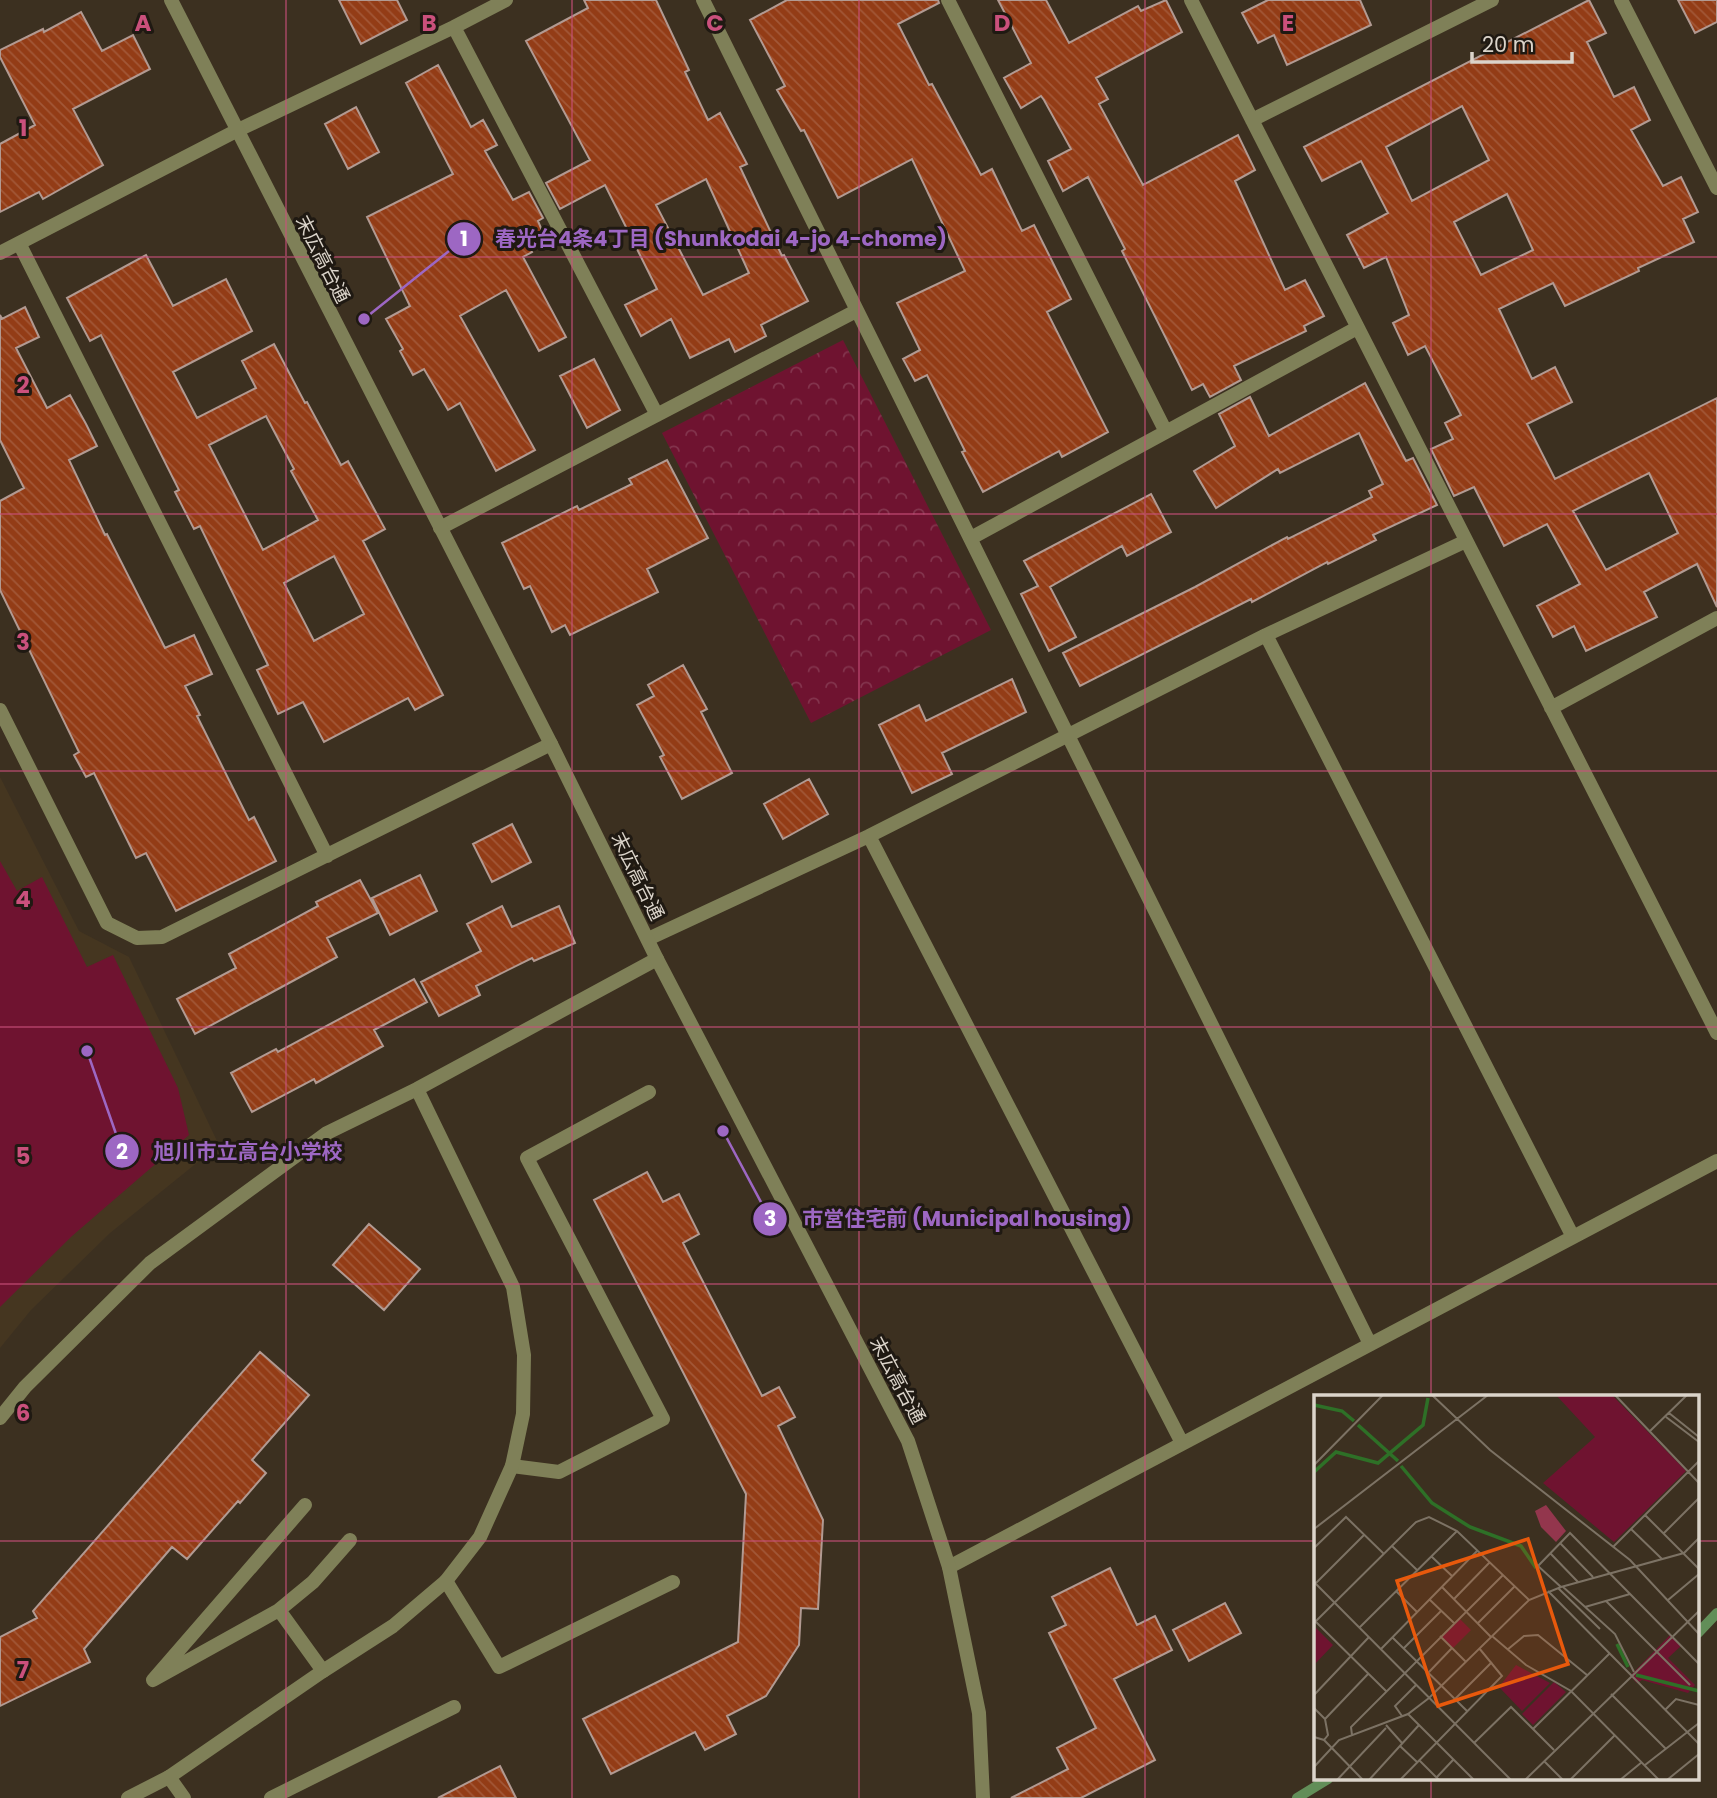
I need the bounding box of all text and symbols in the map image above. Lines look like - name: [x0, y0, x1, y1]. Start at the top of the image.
- text: A: [135, 7, 152, 39]
- text: B: [421, 7, 437, 39]
- text: C: [706, 7, 724, 39]
- text: D: [994, 7, 1010, 39]
- text: E: [1282, 7, 1294, 39]
- scale bar: [1472, 21, 1572, 65]
- text: 20 m: [1482, 30, 1535, 59]
- text: 1: [19, 112, 27, 144]
- street label: 末広高台通: [289, 211, 356, 308]
- callout: 春光台4条4丁目 (Shunkodai 4-jo 4-chome): [446, 218, 961, 260]
- text: 1: [460, 224, 468, 253]
- text: 春光台4条4丁目 (Shunkodai 4-jo 4-chome): [495, 224, 947, 253]
- text: 2: [16, 369, 30, 401]
- text: 3: [16, 626, 30, 658]
- street label: 末広高台通: [605, 828, 671, 925]
- text: 4: [15, 883, 31, 915]
- callout: 旭川市立高台小学校: [105, 1130, 357, 1172]
- text: 2: [116, 1137, 128, 1166]
- text: 旭川市立高台小学校: [154, 1137, 343, 1166]
- text: 5: [16, 1140, 30, 1172]
- callout: 市営住宅前 (Municipal housing): [753, 1198, 1145, 1240]
- text: 3: [764, 1204, 776, 1233]
- text: 市営住宅前 (Municipal housing): [802, 1204, 1132, 1233]
- street label: 末広高台通: [863, 1332, 932, 1429]
- inset map: [1314, 1395, 1700, 1780]
- text: 6: [16, 1397, 30, 1429]
- text: 7: [17, 1654, 29, 1686]

